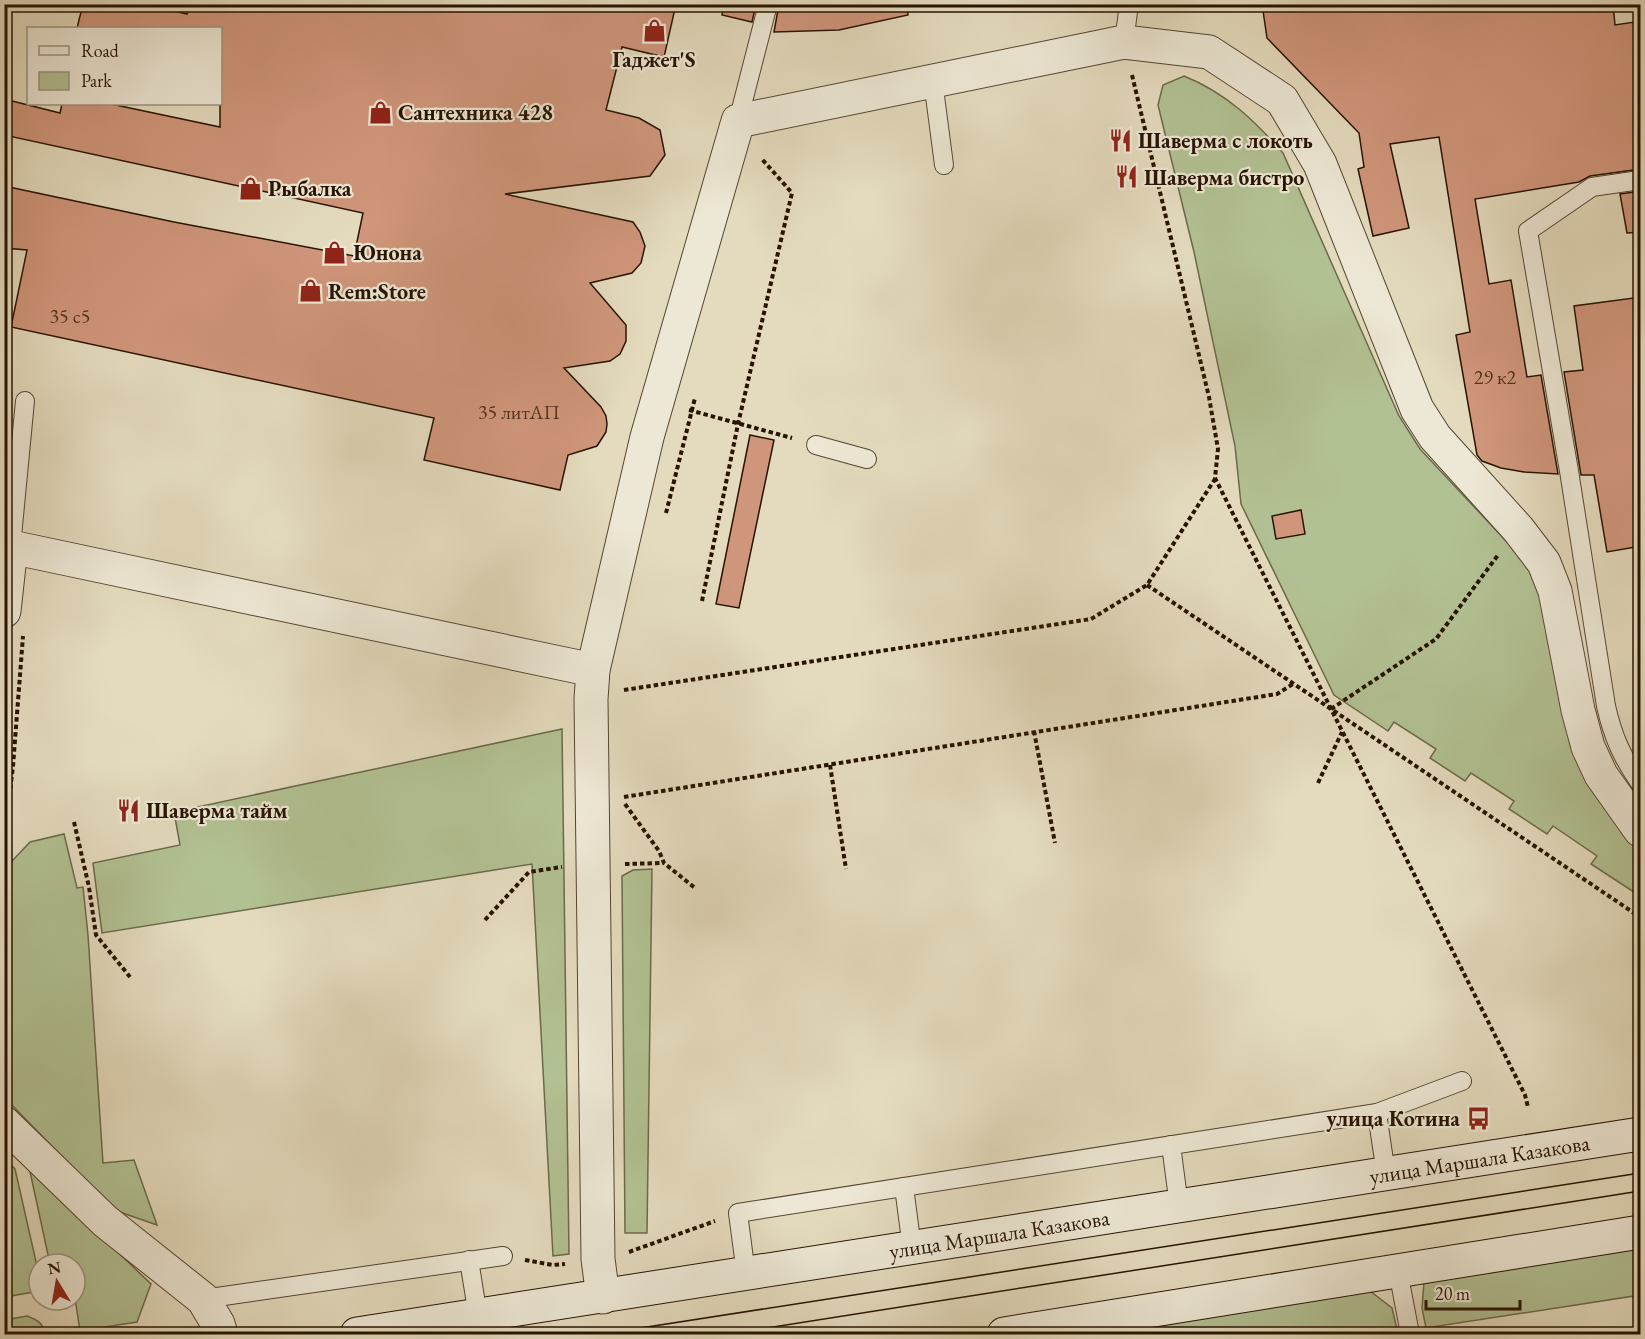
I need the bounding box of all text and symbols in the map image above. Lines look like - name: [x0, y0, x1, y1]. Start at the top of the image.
- shop icon: Гаджет'S: [641, 17, 667, 43]
- legend: [27, 27, 222, 105]
- text: Road: [81, 39, 120, 62]
- place label: Гаджет'S: [612, 45, 696, 74]
- text: Park: [81, 69, 112, 92]
- place label: Сантехника 428: [398, 98, 553, 127]
- shop icon: Сантехника 428: [367, 99, 393, 125]
- place label: Шаверма с локоть: [1138, 126, 1313, 155]
- restaurant icon: Шаверма с локоть: [1107, 127, 1133, 153]
- place label: Шаверма бистро: [1144, 163, 1304, 192]
- restaurant icon: Шаверма бистро: [1113, 164, 1139, 190]
- place label: Рыбалка: [268, 174, 352, 203]
- shop icon: Рыбалка: [237, 175, 263, 201]
- place label: Юнона: [353, 238, 422, 267]
- shop icon: Юнона: [322, 239, 348, 265]
- place label: Rem:Store: [328, 277, 426, 306]
- shop icon: Rem:Store: [297, 278, 323, 304]
- house number: 35 с5: [50, 303, 90, 329]
- house number: 29 к2: [1474, 364, 1517, 390]
- house number: 35 литАП: [478, 399, 560, 425]
- place label: Шаверма тайм: [146, 796, 288, 825]
- restaurant icon: Шаверма тайм: [115, 797, 141, 823]
- place label: улица Котина: [1326, 1104, 1460, 1133]
- bus stop icon: улица Котина: [1465, 1105, 1491, 1131]
- street label: улица Маршала Казакова: [1367, 1128, 1592, 1191]
- street label: улица Маршала Казакова: [887, 1203, 1112, 1266]
- north arrow: [27, 1252, 87, 1312]
- text: N: [46, 1256, 63, 1279]
- scale bar: [1426, 1273, 1520, 1311]
- text: 20 m: [1435, 1282, 1470, 1305]

